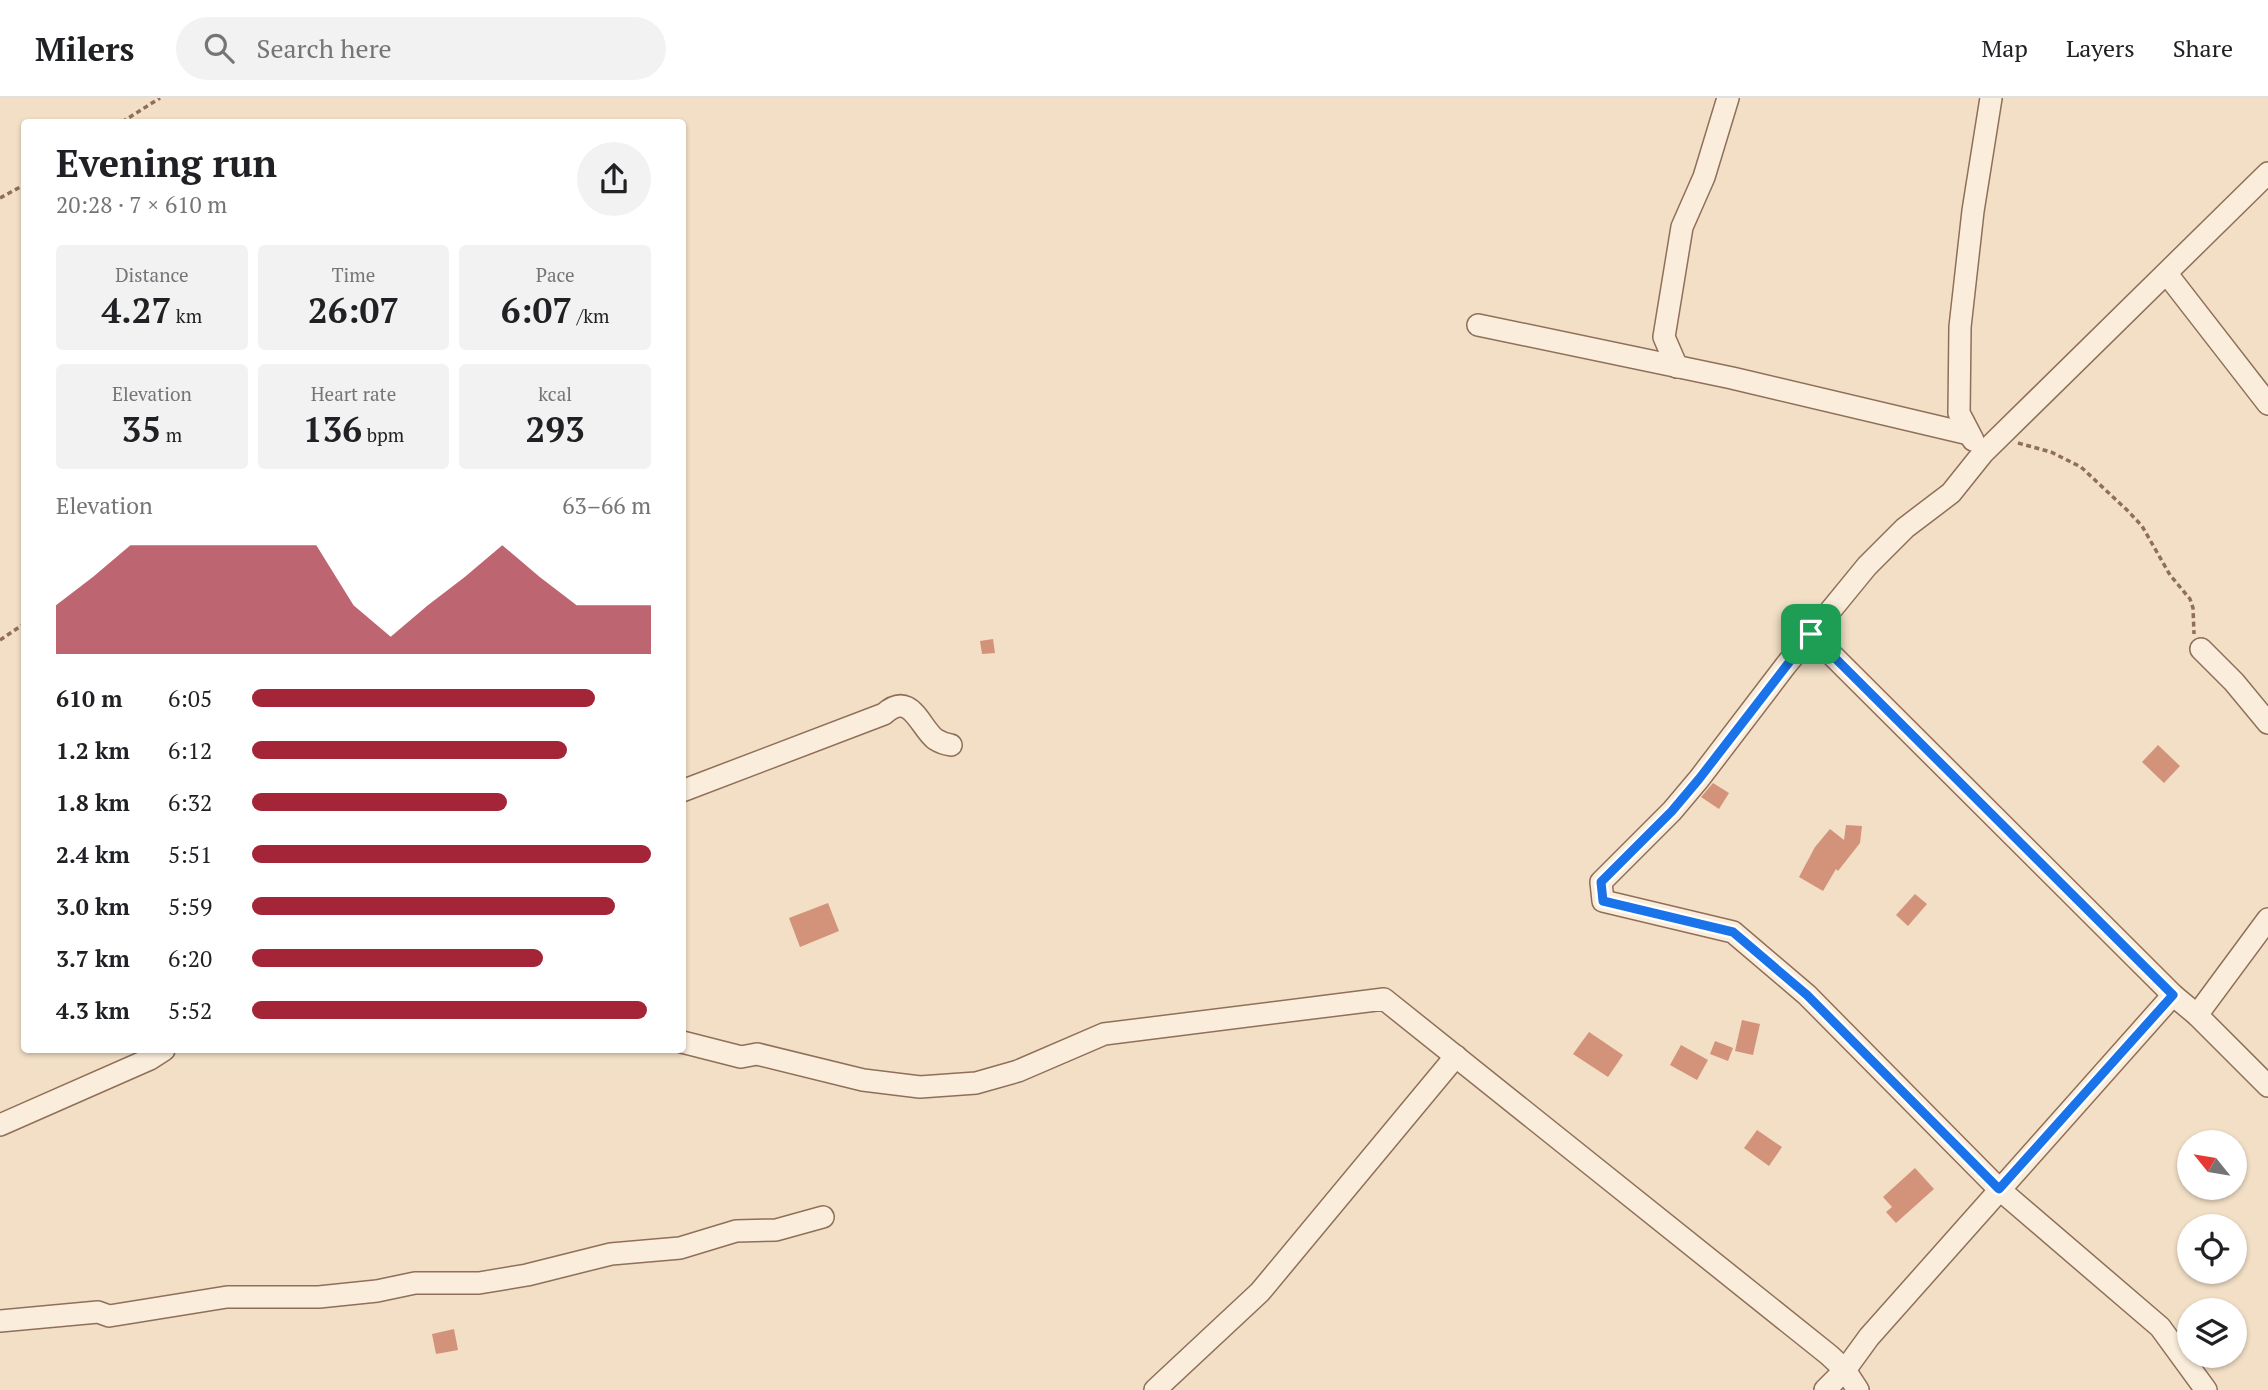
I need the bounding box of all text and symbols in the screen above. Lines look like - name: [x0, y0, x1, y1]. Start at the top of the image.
- search box: [176, 17, 666, 80]
- text: Milers: [35, 27, 134, 70]
- icon: search: [200, 29, 238, 67]
- text: Search here: [256, 31, 392, 65]
- text: Map: [1981, 32, 2028, 64]
- text: Layers: [2066, 32, 2135, 64]
- text: Share: [2173, 32, 2233, 64]
- text: Evening run: [56, 138, 277, 188]
- button: share: [577, 142, 651, 216]
- text: 20:28 · 7 × 610 m: [56, 189, 227, 220]
- text: Distance: [115, 262, 189, 287]
- text: Time: [332, 262, 375, 287]
- text: Pace: [536, 262, 575, 287]
- text: 4.27: [102, 287, 171, 333]
- text: 26:07: [308, 287, 399, 333]
- text: 6:07: [501, 287, 572, 333]
- text: km: [171, 303, 202, 328]
- text: /km: [572, 303, 610, 328]
- text: Elevation: [112, 381, 192, 406]
- text: Heart rate: [311, 381, 396, 406]
- text: kcal: [538, 381, 572, 406]
- text: 35: [122, 406, 161, 452]
- text: 136: [303, 406, 362, 452]
- text: 293: [526, 406, 585, 452]
- text: m: [161, 422, 182, 447]
- text: bpm: [362, 422, 404, 447]
- text: Elevation: [56, 490, 153, 521]
- text: 63–66 m: [562, 490, 651, 521]
- pin: [1781, 604, 1841, 664]
- icon: arrive: [1792, 615, 1830, 653]
- text: 610 m: [56, 683, 122, 714]
- text: 6:05: [168, 683, 212, 714]
- text: 1.2 km: [56, 735, 130, 766]
- text: 6:12: [168, 735, 212, 766]
- text: 1.8 km: [56, 787, 130, 818]
- text: 6:32: [168, 787, 212, 818]
- text: 2.4 km: [56, 839, 130, 870]
- text: 5:51: [168, 839, 212, 870]
- text: 3.0 km: [56, 891, 130, 922]
- text: 5:59: [168, 891, 212, 922]
- text: 3.7 km: [56, 943, 130, 974]
- text: 6:20: [168, 943, 212, 974]
- text: 4.3 km: [56, 995, 130, 1026]
- text: 5:52: [168, 995, 212, 1026]
- north arrow: [2177, 1130, 2247, 1200]
- map controls: [2177, 1130, 2247, 1368]
- button: locate: [2177, 1214, 2247, 1284]
- button: layers: [2177, 1298, 2247, 1368]

